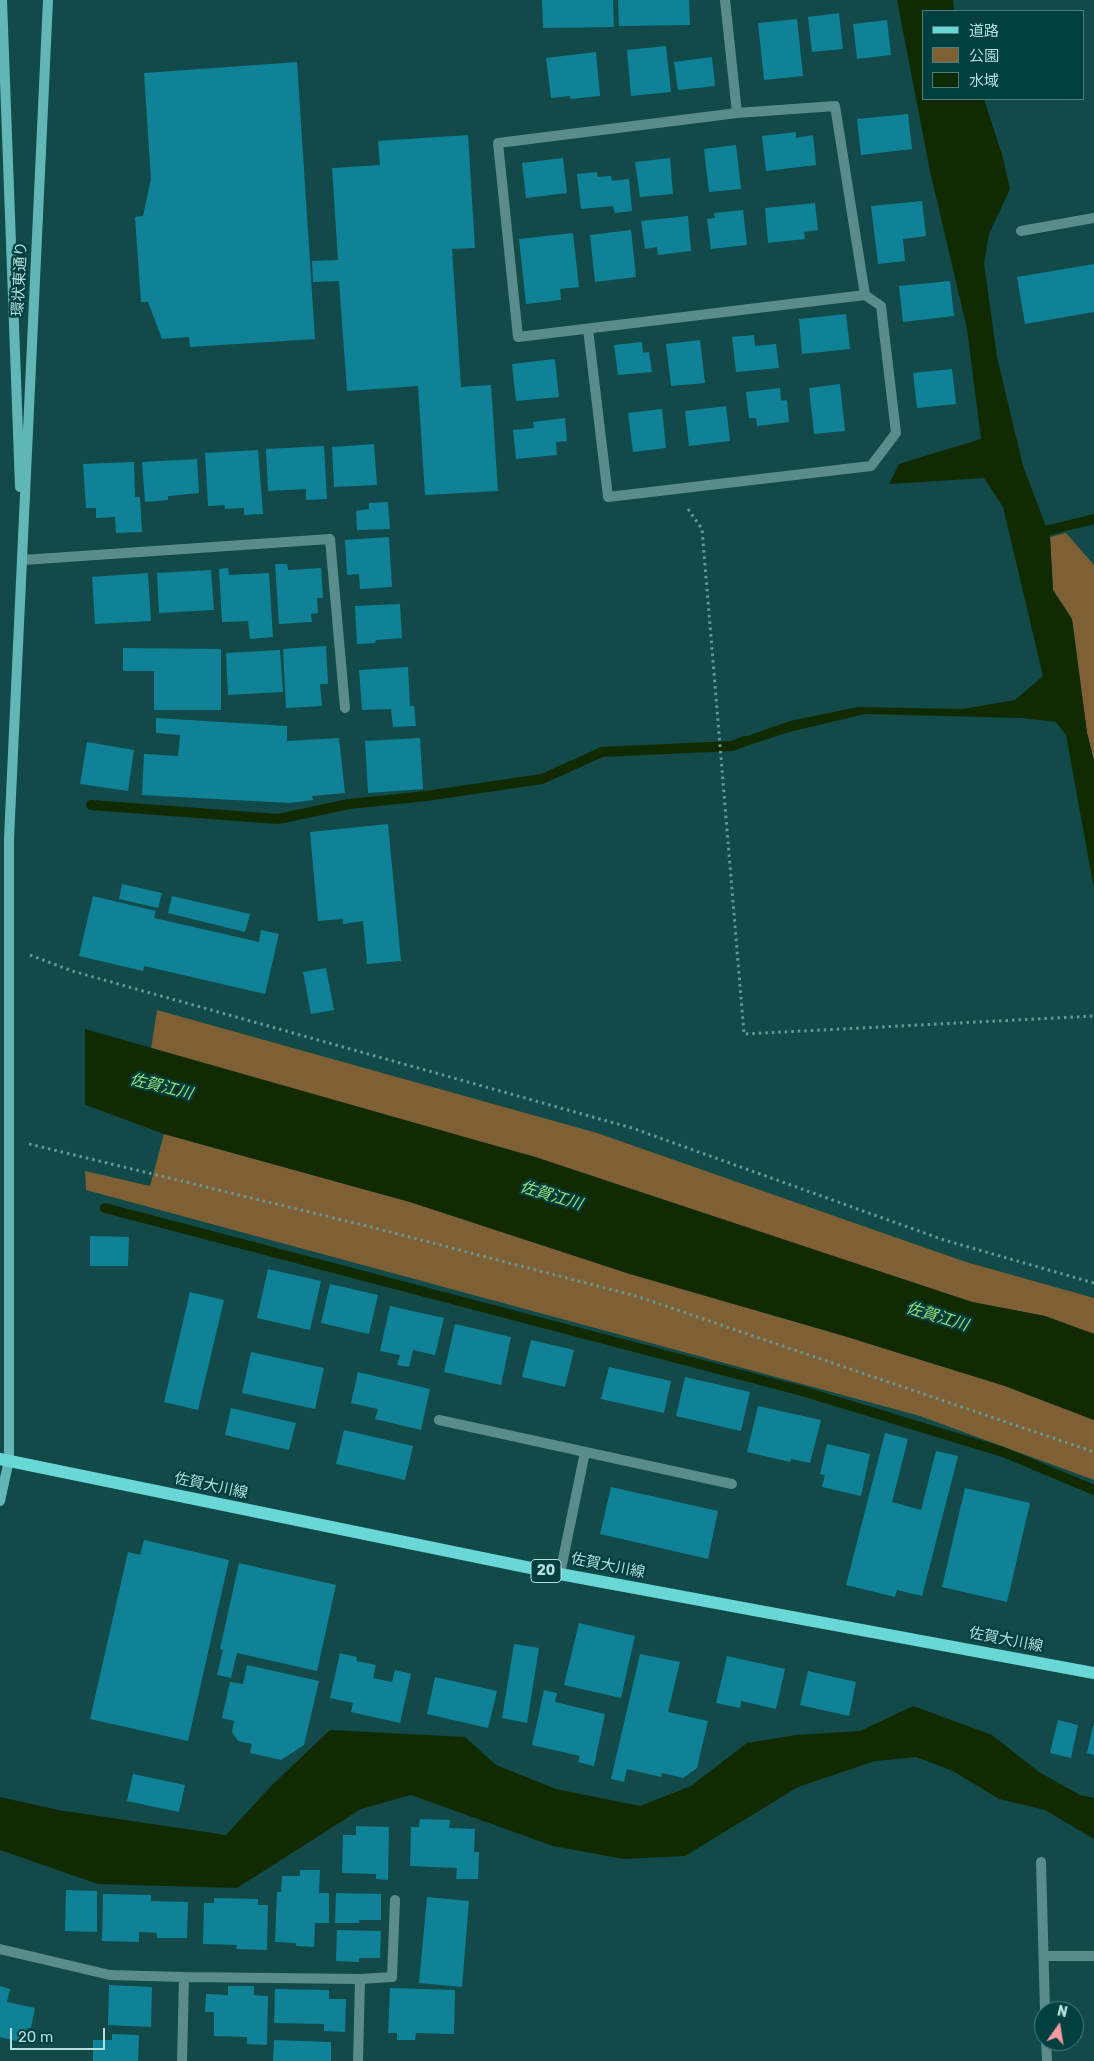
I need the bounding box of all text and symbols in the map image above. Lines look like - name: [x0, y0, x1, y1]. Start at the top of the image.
- legend: [922, 10, 1084, 100]
- text: 道路: [969, 22, 999, 40]
- text: 公園: [969, 47, 999, 65]
- text: 水域: [969, 72, 999, 90]
- street label: 環状東通り: [9, 241, 31, 317]
- water label: 佐賀江川: [128, 1070, 194, 1104]
- water label: 佐賀江川: [518, 1177, 584, 1215]
- water label: 佐賀江川: [904, 1298, 970, 1336]
- street label: 佐賀大川線: [172, 1469, 250, 1503]
- street label: 佐賀大川線: [569, 1550, 647, 1582]
- road number: 20: [531, 1560, 561, 1582]
- street label: 佐賀大川線: [967, 1624, 1045, 1656]
- north arrow: [1034, 2001, 1084, 2051]
- text: N: [1055, 2002, 1069, 2021]
- scale bar: [12, 2018, 108, 2050]
- text: 20 m: [18, 2028, 53, 2046]

